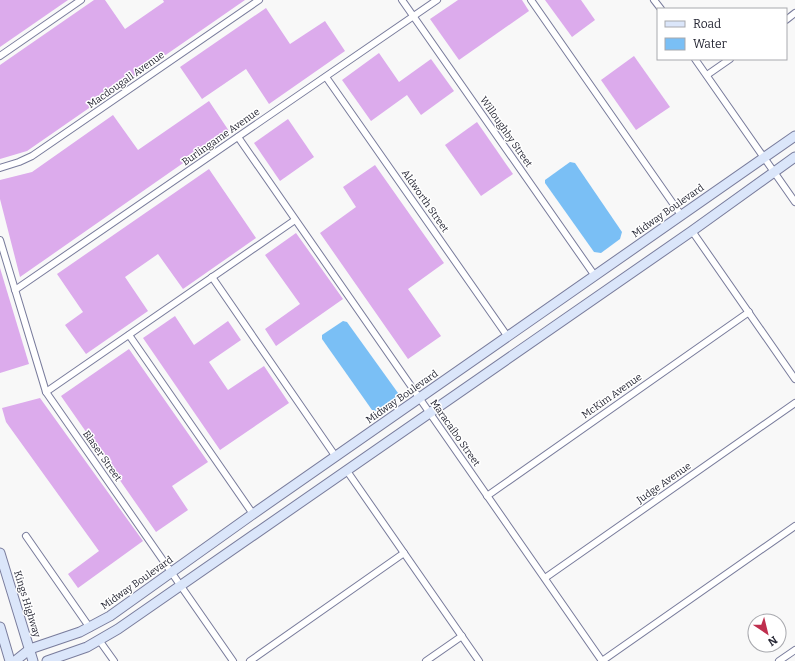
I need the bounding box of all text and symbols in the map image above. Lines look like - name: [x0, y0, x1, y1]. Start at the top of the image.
- legend: [657, 8, 787, 60]
- text: Road: [693, 17, 721, 31]
- text: Water: [693, 37, 728, 51]
- street label: Macdougall Avenue: [85, 49, 167, 111]
- street label: Willoughby Street: [477, 94, 535, 170]
- street label: Burlingame Avenue: [180, 106, 262, 168]
- street label: Aldworth Street: [399, 167, 451, 235]
- street label: Midway Boulevard: [630, 182, 706, 240]
- street label: Midway Boulevard: [364, 368, 440, 426]
- street label: McKim Avenue: [580, 371, 644, 421]
- street label: Maracaibo Street: [427, 397, 483, 469]
- street label: Blaser Street: [80, 428, 124, 484]
- street label: Judge Avenue: [634, 460, 693, 507]
- street label: Midway Boulevard: [99, 554, 175, 612]
- street label: Kings Highway: [11, 569, 43, 639]
- north arrow: [747, 613, 787, 653]
- text: N: [765, 633, 780, 649]

